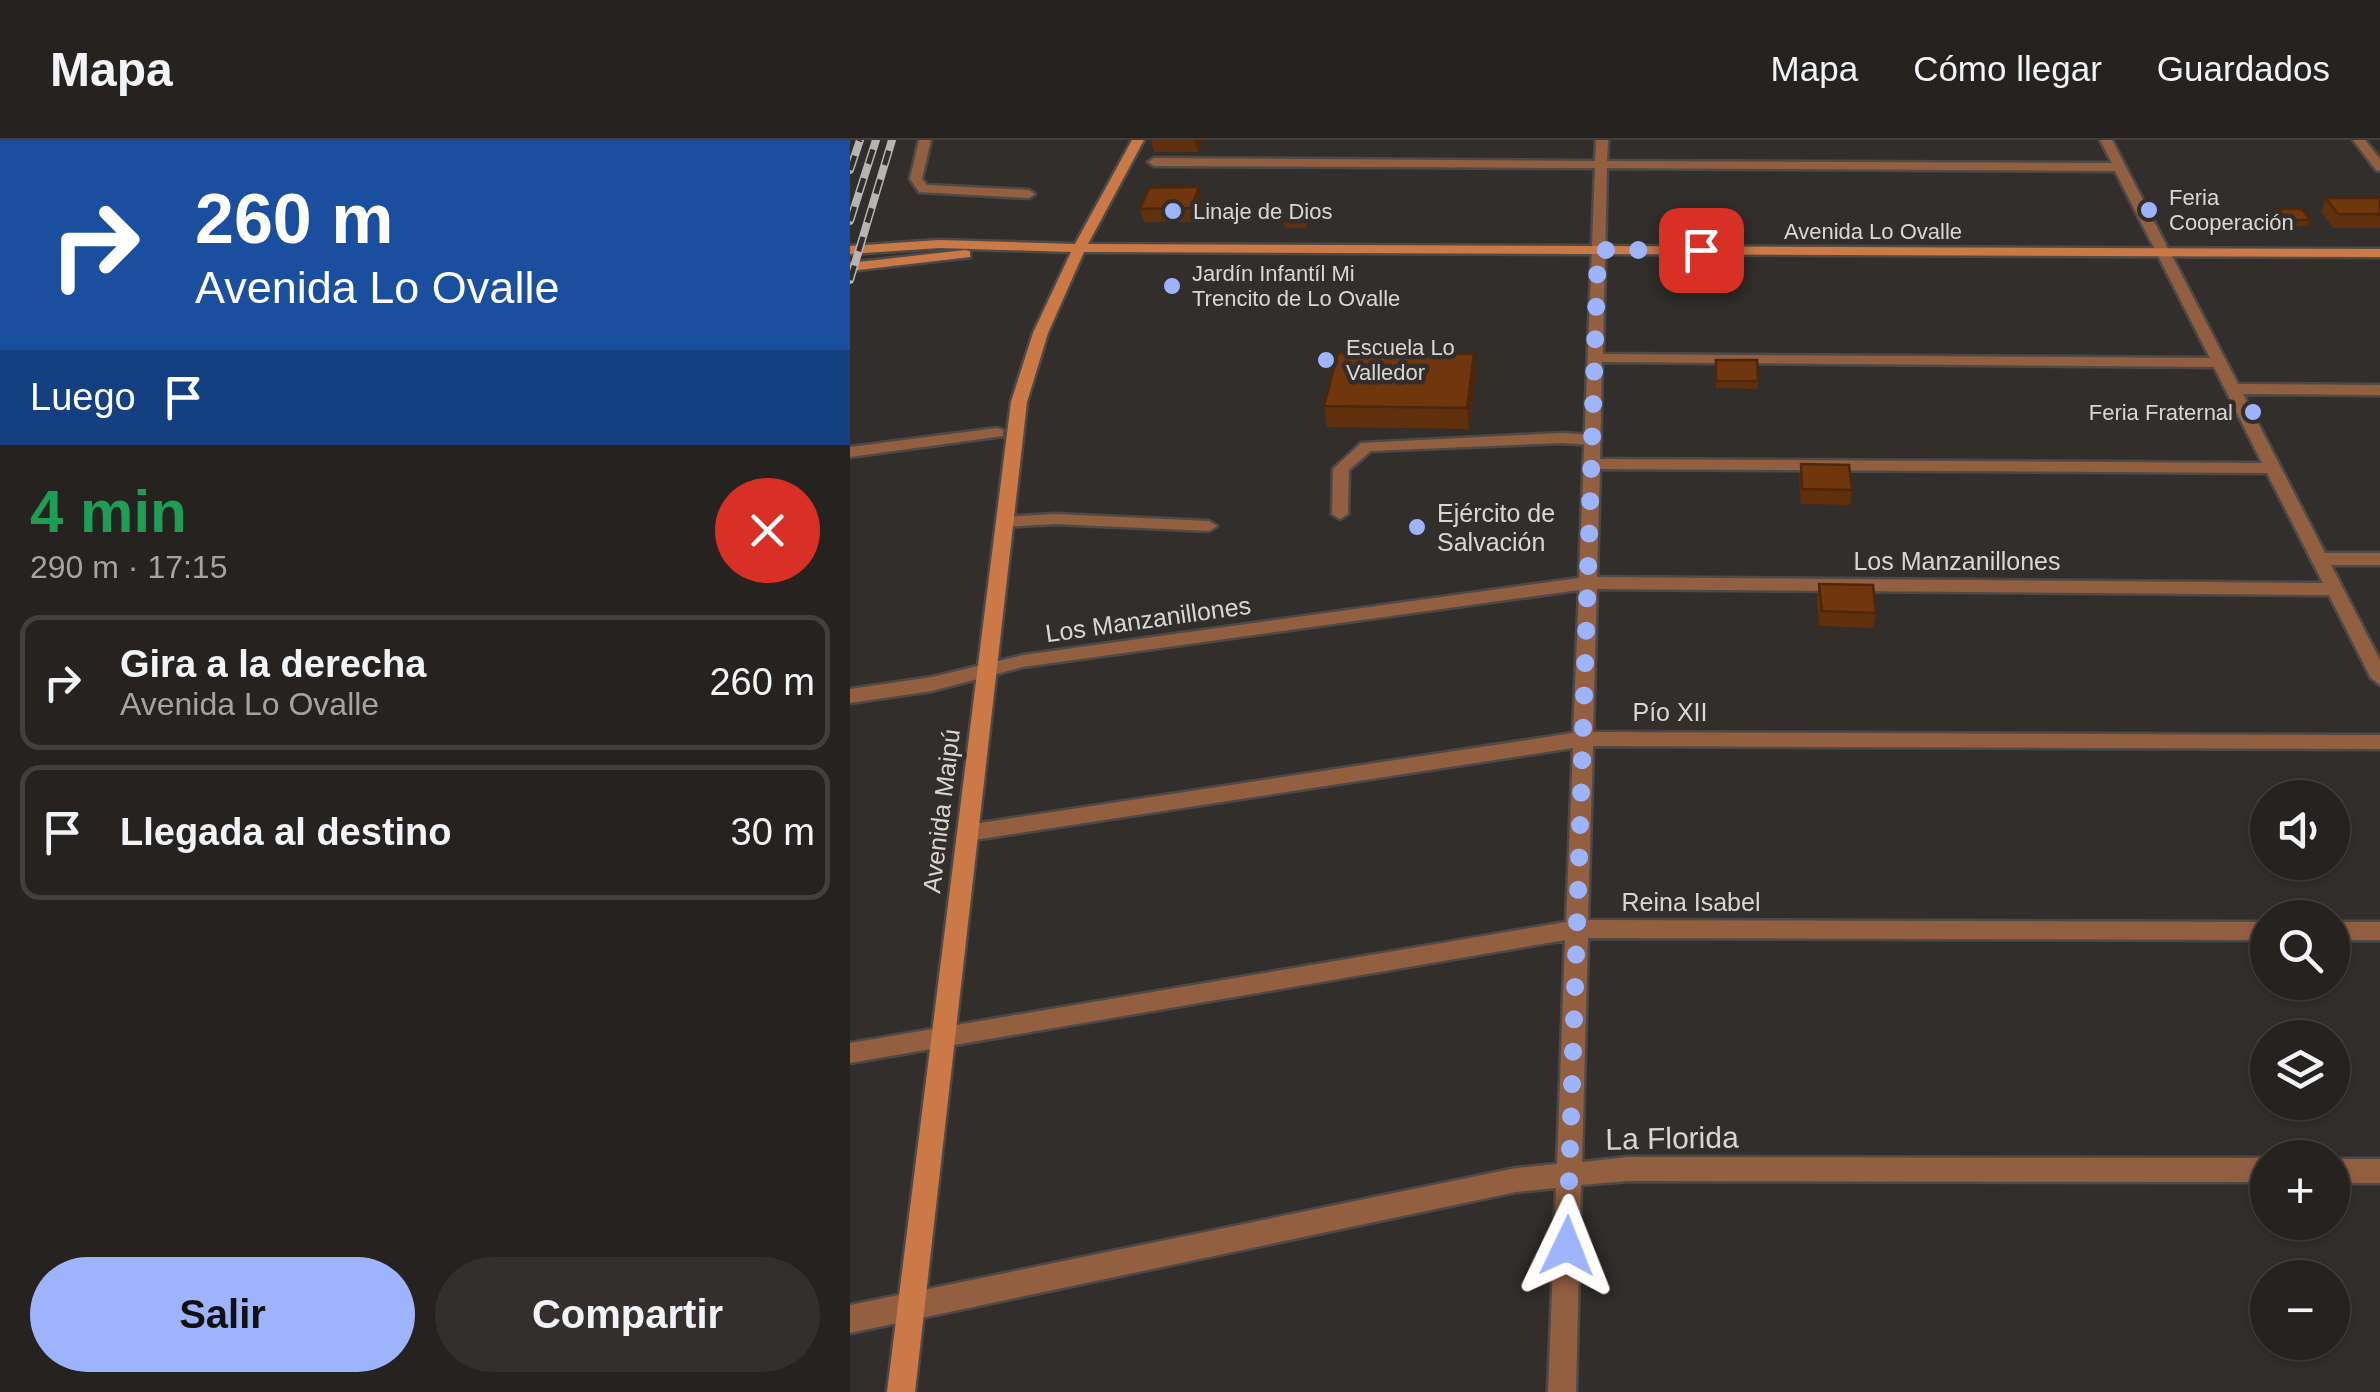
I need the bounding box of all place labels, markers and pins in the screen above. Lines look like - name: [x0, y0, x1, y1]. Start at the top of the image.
- place label: Feria Cooperación: [2169, 185, 2294, 235]
- place label: Linaje de Dios: [1193, 199, 1332, 224]
- marker: Feria Cooperación: [2138, 199, 2160, 221]
- marker: Linaje de Dios: [1162, 200, 1184, 222]
- pin: [1659, 208, 1744, 293]
- place label: Jardín Infantíl Mi Trencito de Lo Ovalle: [1192, 261, 1400, 311]
- marker: Jardín Infantíl Mi Trencito de Lo Ovalle: [1161, 275, 1183, 297]
- place label: Escuela Lo Valledor: [1346, 335, 1455, 385]
- marker: Escuela Lo Valledor: [1315, 349, 1337, 371]
- place label: Feria Fraternal: [2089, 400, 2233, 425]
- marker: Feria Fraternal: [2242, 401, 2264, 423]
- place label: Ejército de Salvación: [1437, 499, 1555, 556]
- marker: Ejército de Salvación: [1406, 516, 1428, 538]

